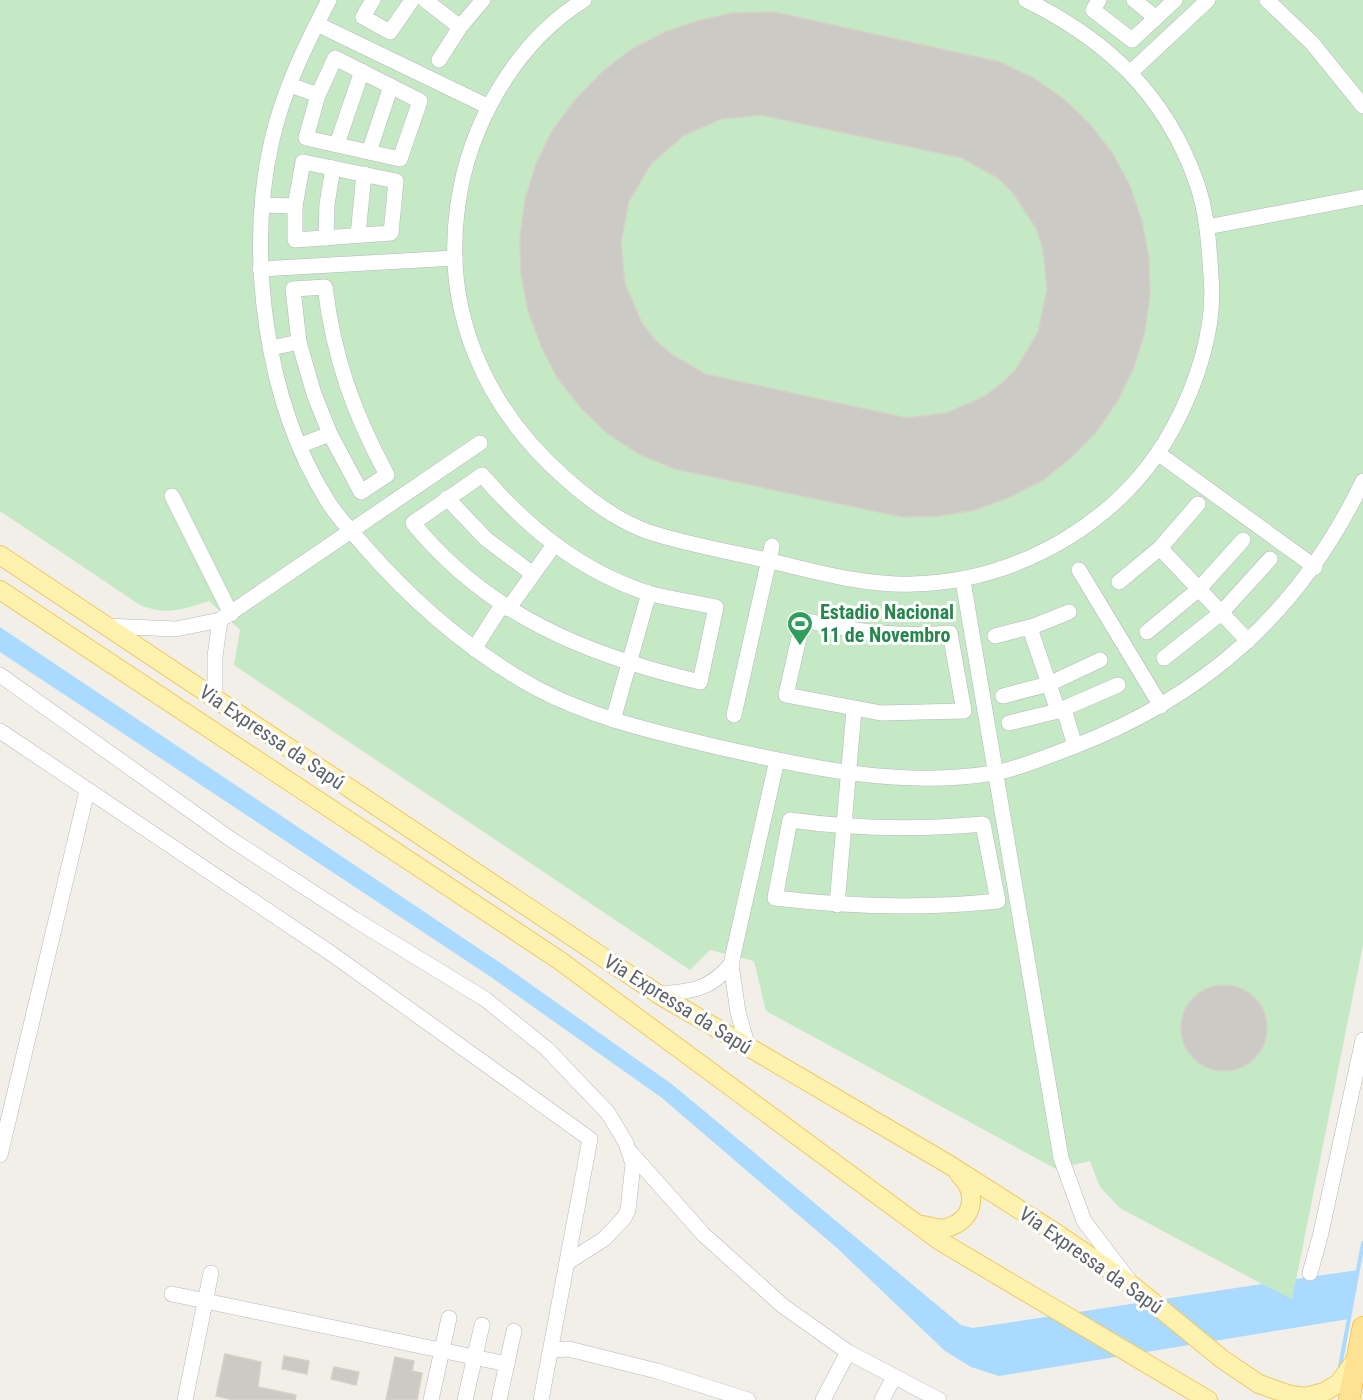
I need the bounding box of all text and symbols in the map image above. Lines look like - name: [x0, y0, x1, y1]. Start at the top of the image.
- place label: Estadio Nacional 11 de Novembro: [820, 600, 954, 647]
- sports icon: Estadio Nacional 11 de Novembro: [785, 609, 815, 647]
- street label: Via Expressa da Sapú: [195, 680, 349, 794]
- street label: Via Expressa da Sapú: [600, 949, 756, 1059]
- street label: Via Expressa da Sapú: [1015, 1201, 1167, 1319]

